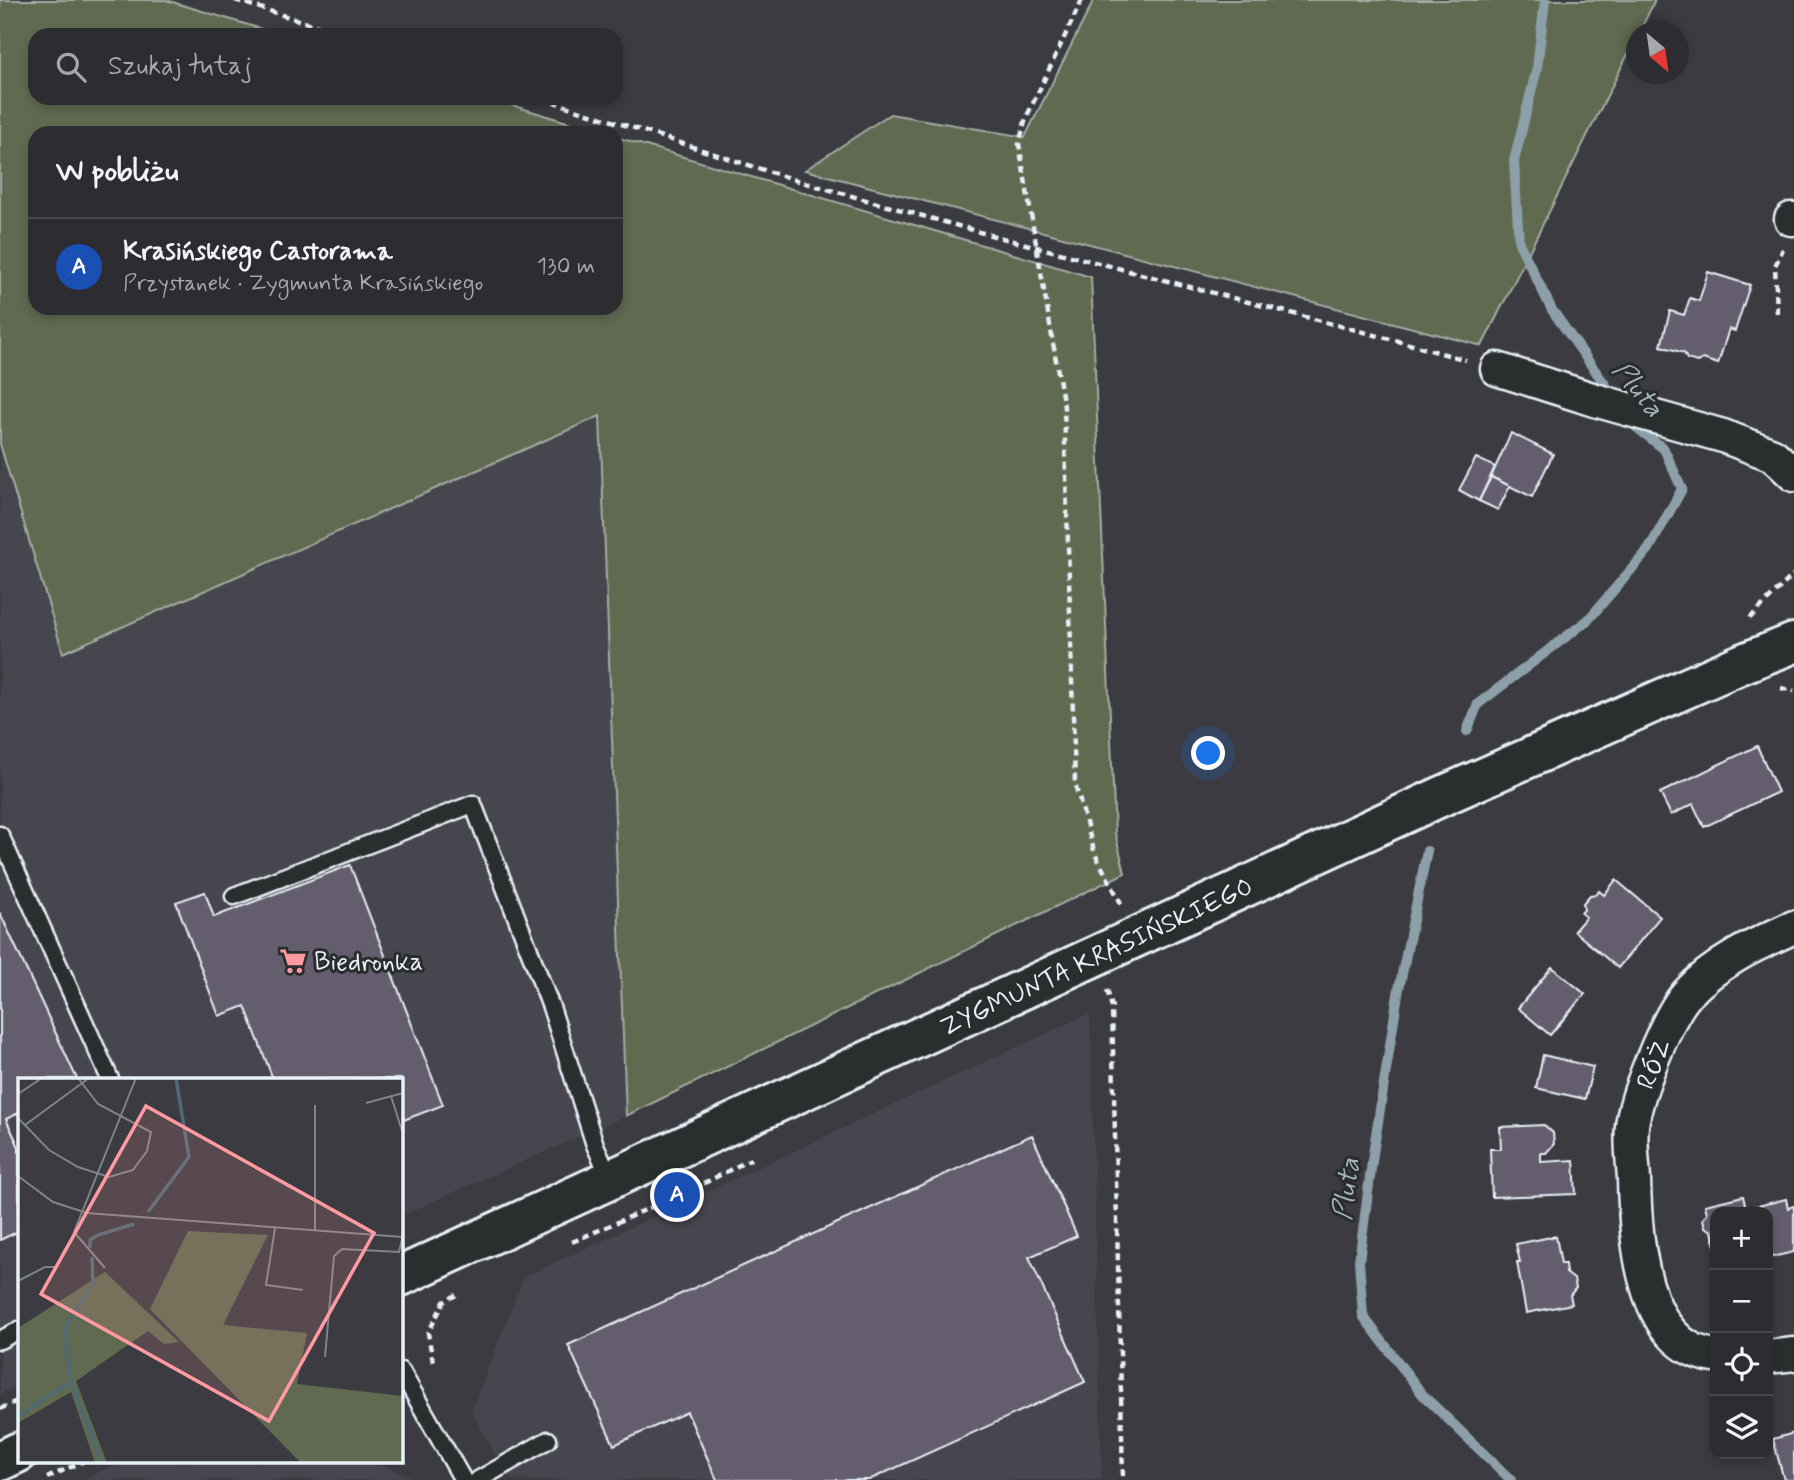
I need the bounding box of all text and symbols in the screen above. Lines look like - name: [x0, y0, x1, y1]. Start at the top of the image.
- north arrow: [1626, 21, 1689, 84]
- search box: [28, 28, 623, 105]
- icon: search: [52, 48, 90, 86]
- text: Szukaj tutaj: [108, 50, 252, 84]
- text: W pobliżu: [56, 152, 179, 191]
- text: Krasińskiego Castorama: [123, 235, 393, 269]
- text: A: [71, 252, 87, 282]
- text: 130 m: [537, 252, 595, 282]
- text: Przystanek · Zygmunta Krasińskiego: [123, 269, 483, 299]
- water label: Pluta: [1603, 354, 1671, 426]
- your location: [1191, 736, 1225, 770]
- street label: ZYGMUNTA KRASIŃSKIEGO: [935, 870, 1259, 1045]
- supermarket icon: Biedronka: [278, 946, 308, 976]
- place label: Biedronka: [314, 946, 423, 980]
- street label: RÓŻ: [1630, 1034, 1680, 1095]
- inset map: [18, 1078, 402, 1462]
- water label: Pluta: [1325, 1156, 1370, 1223]
- pin: A: [654, 1169, 700, 1221]
- map controls: [1710, 1207, 1773, 1459]
- button: +: [1710, 1207, 1773, 1270]
- button: −: [1710, 1270, 1773, 1333]
- button: locate: [1710, 1333, 1773, 1396]
- button: layers: [1710, 1396, 1773, 1459]

